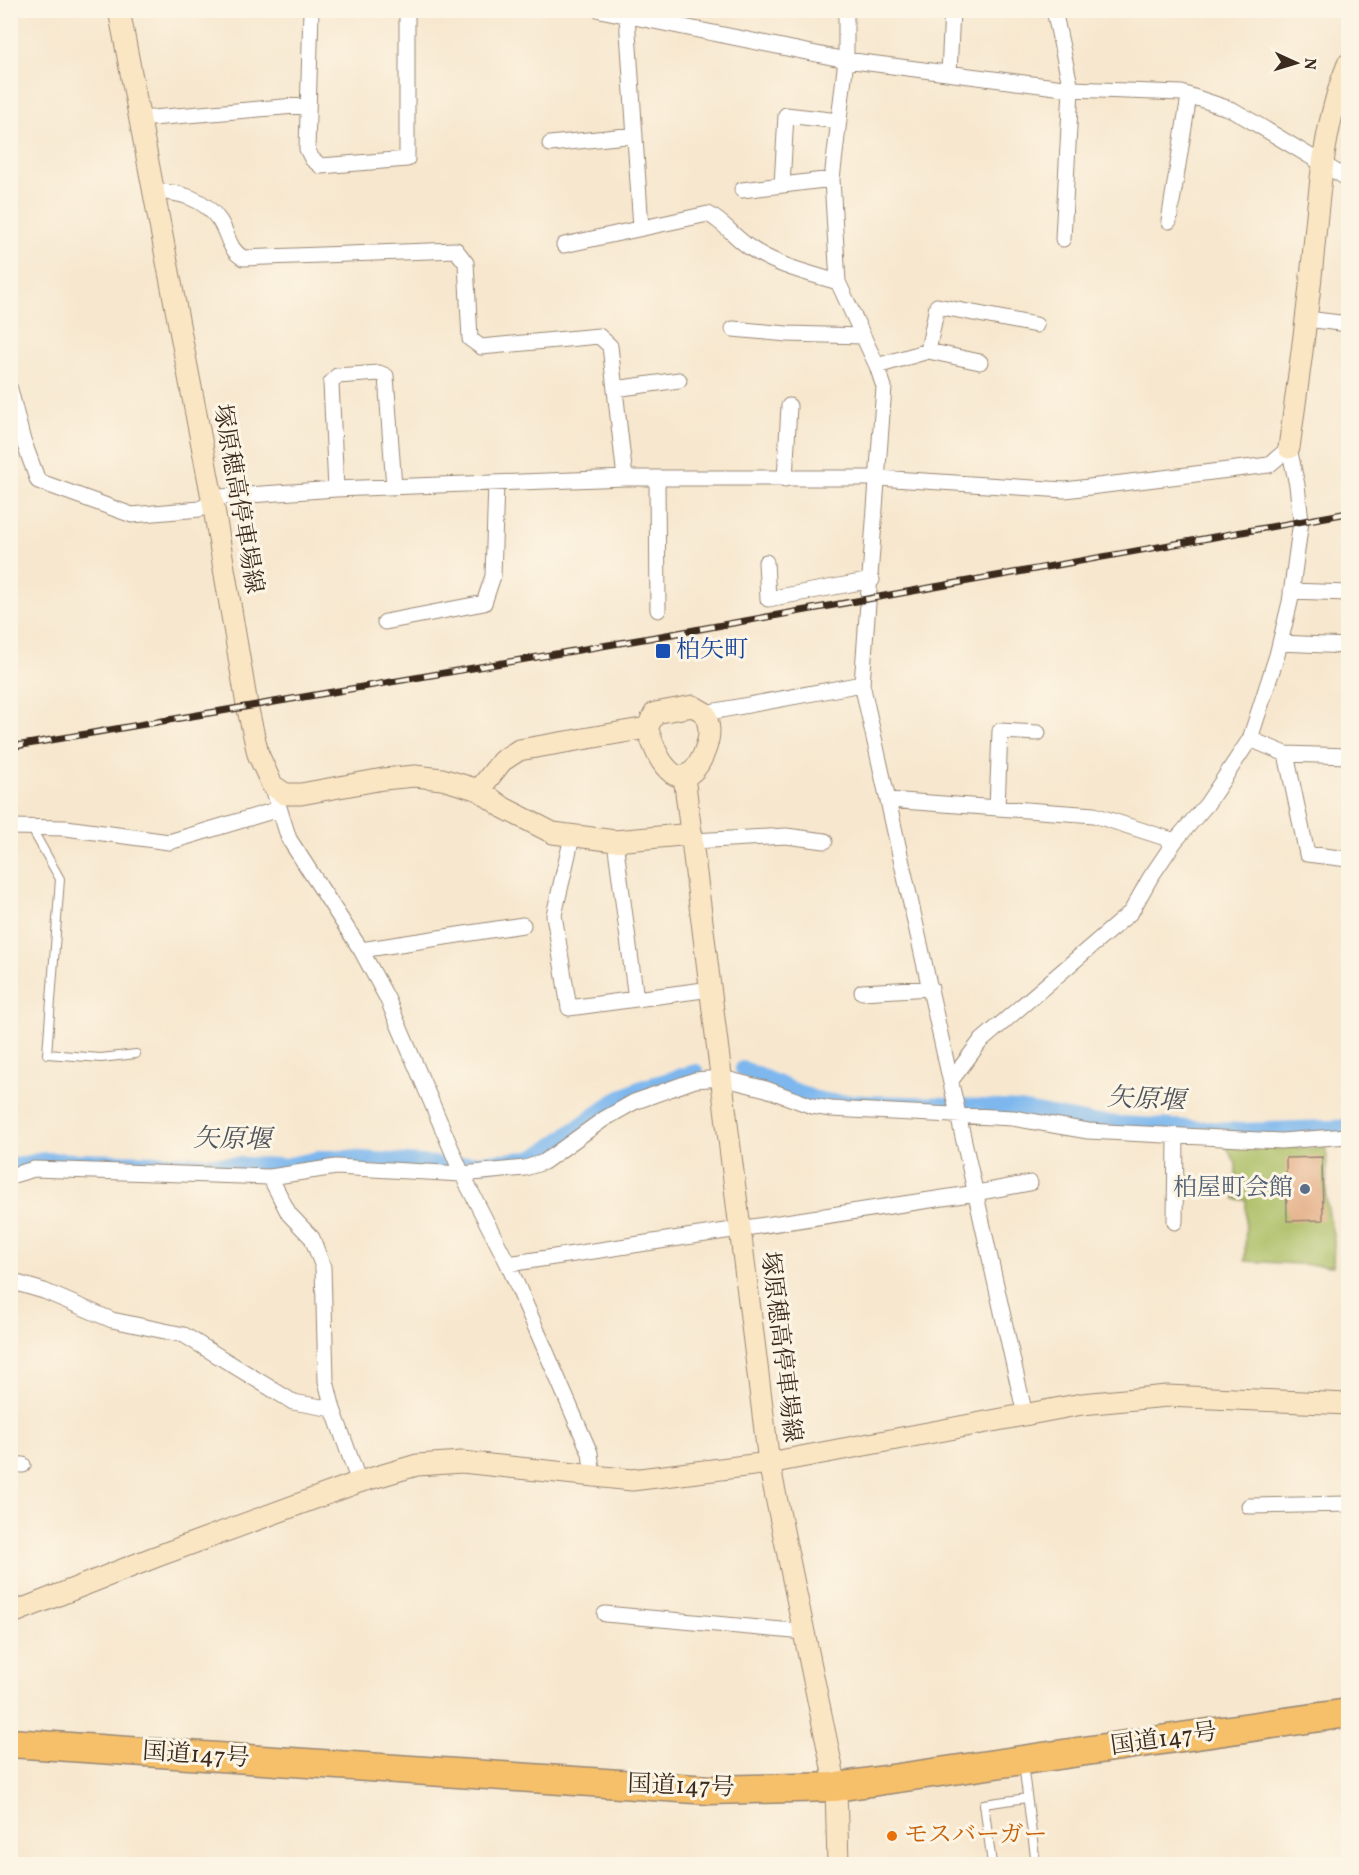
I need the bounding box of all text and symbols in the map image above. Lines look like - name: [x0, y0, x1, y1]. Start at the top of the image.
- north arrow: [1266, 33, 1326, 93]
- text: N: [1298, 57, 1320, 71]
- street label: 塚原穂高停車場線: [204, 402, 270, 596]
- place label: 柏矢町: [676, 634, 748, 668]
- marker: 柏矢町: [654, 642, 672, 660]
- water label: 矢原堰: [1106, 1080, 1190, 1120]
- water label: 矢原堰: [193, 1121, 275, 1159]
- place label: 柏屋町会館: [1173, 1172, 1293, 1206]
- marker: 柏屋町会館: [1298, 1182, 1312, 1196]
- street label: 塚原穂高停車場線: [751, 1250, 809, 1444]
- street label: 国道147号: [1109, 1716, 1219, 1764]
- street label: 国道147号: [141, 1735, 251, 1777]
- street label: 国道147号: [627, 1768, 735, 1806]
- place label: モスバーガー: [904, 1819, 1048, 1853]
- marker: モスバーガー: [885, 1829, 899, 1843]

